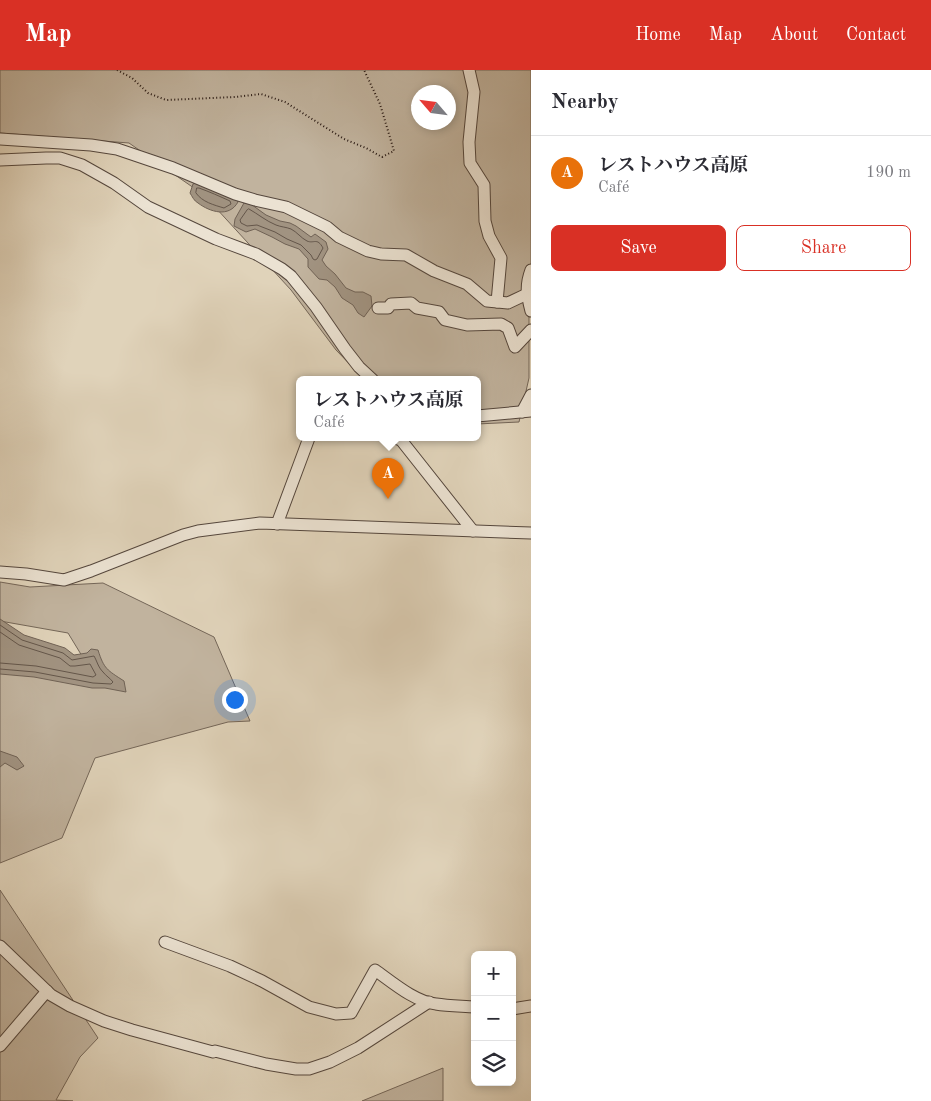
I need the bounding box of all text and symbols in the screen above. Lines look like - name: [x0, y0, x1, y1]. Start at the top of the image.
- text: Map: [25, 23, 72, 47]
- text: Home: [635, 26, 681, 44]
- text: Map: [709, 26, 742, 44]
- text: About: [770, 26, 818, 44]
- text: Contact: [846, 26, 906, 44]
- north arrow: [411, 85, 456, 130]
- text: Nearby: [551, 92, 619, 113]
- text: レストハウス高原: [598, 157, 748, 176]
- text: A: [561, 165, 573, 181]
- text: 190 m: [866, 165, 911, 181]
- text: Café: [598, 180, 629, 196]
- button: Save: [551, 225, 726, 271]
- button: Share: [736, 225, 911, 271]
- popup: [296, 376, 481, 441]
- text: レストハウス高原: [313, 392, 464, 411]
- text: Café: [313, 415, 345, 431]
- pin: A: [372, 458, 404, 499]
- your location: [222, 687, 248, 713]
- map controls: [471, 951, 516, 1086]
- button: +: [471, 951, 516, 996]
- button: −: [471, 996, 516, 1041]
- button: layers: [471, 1041, 516, 1086]

